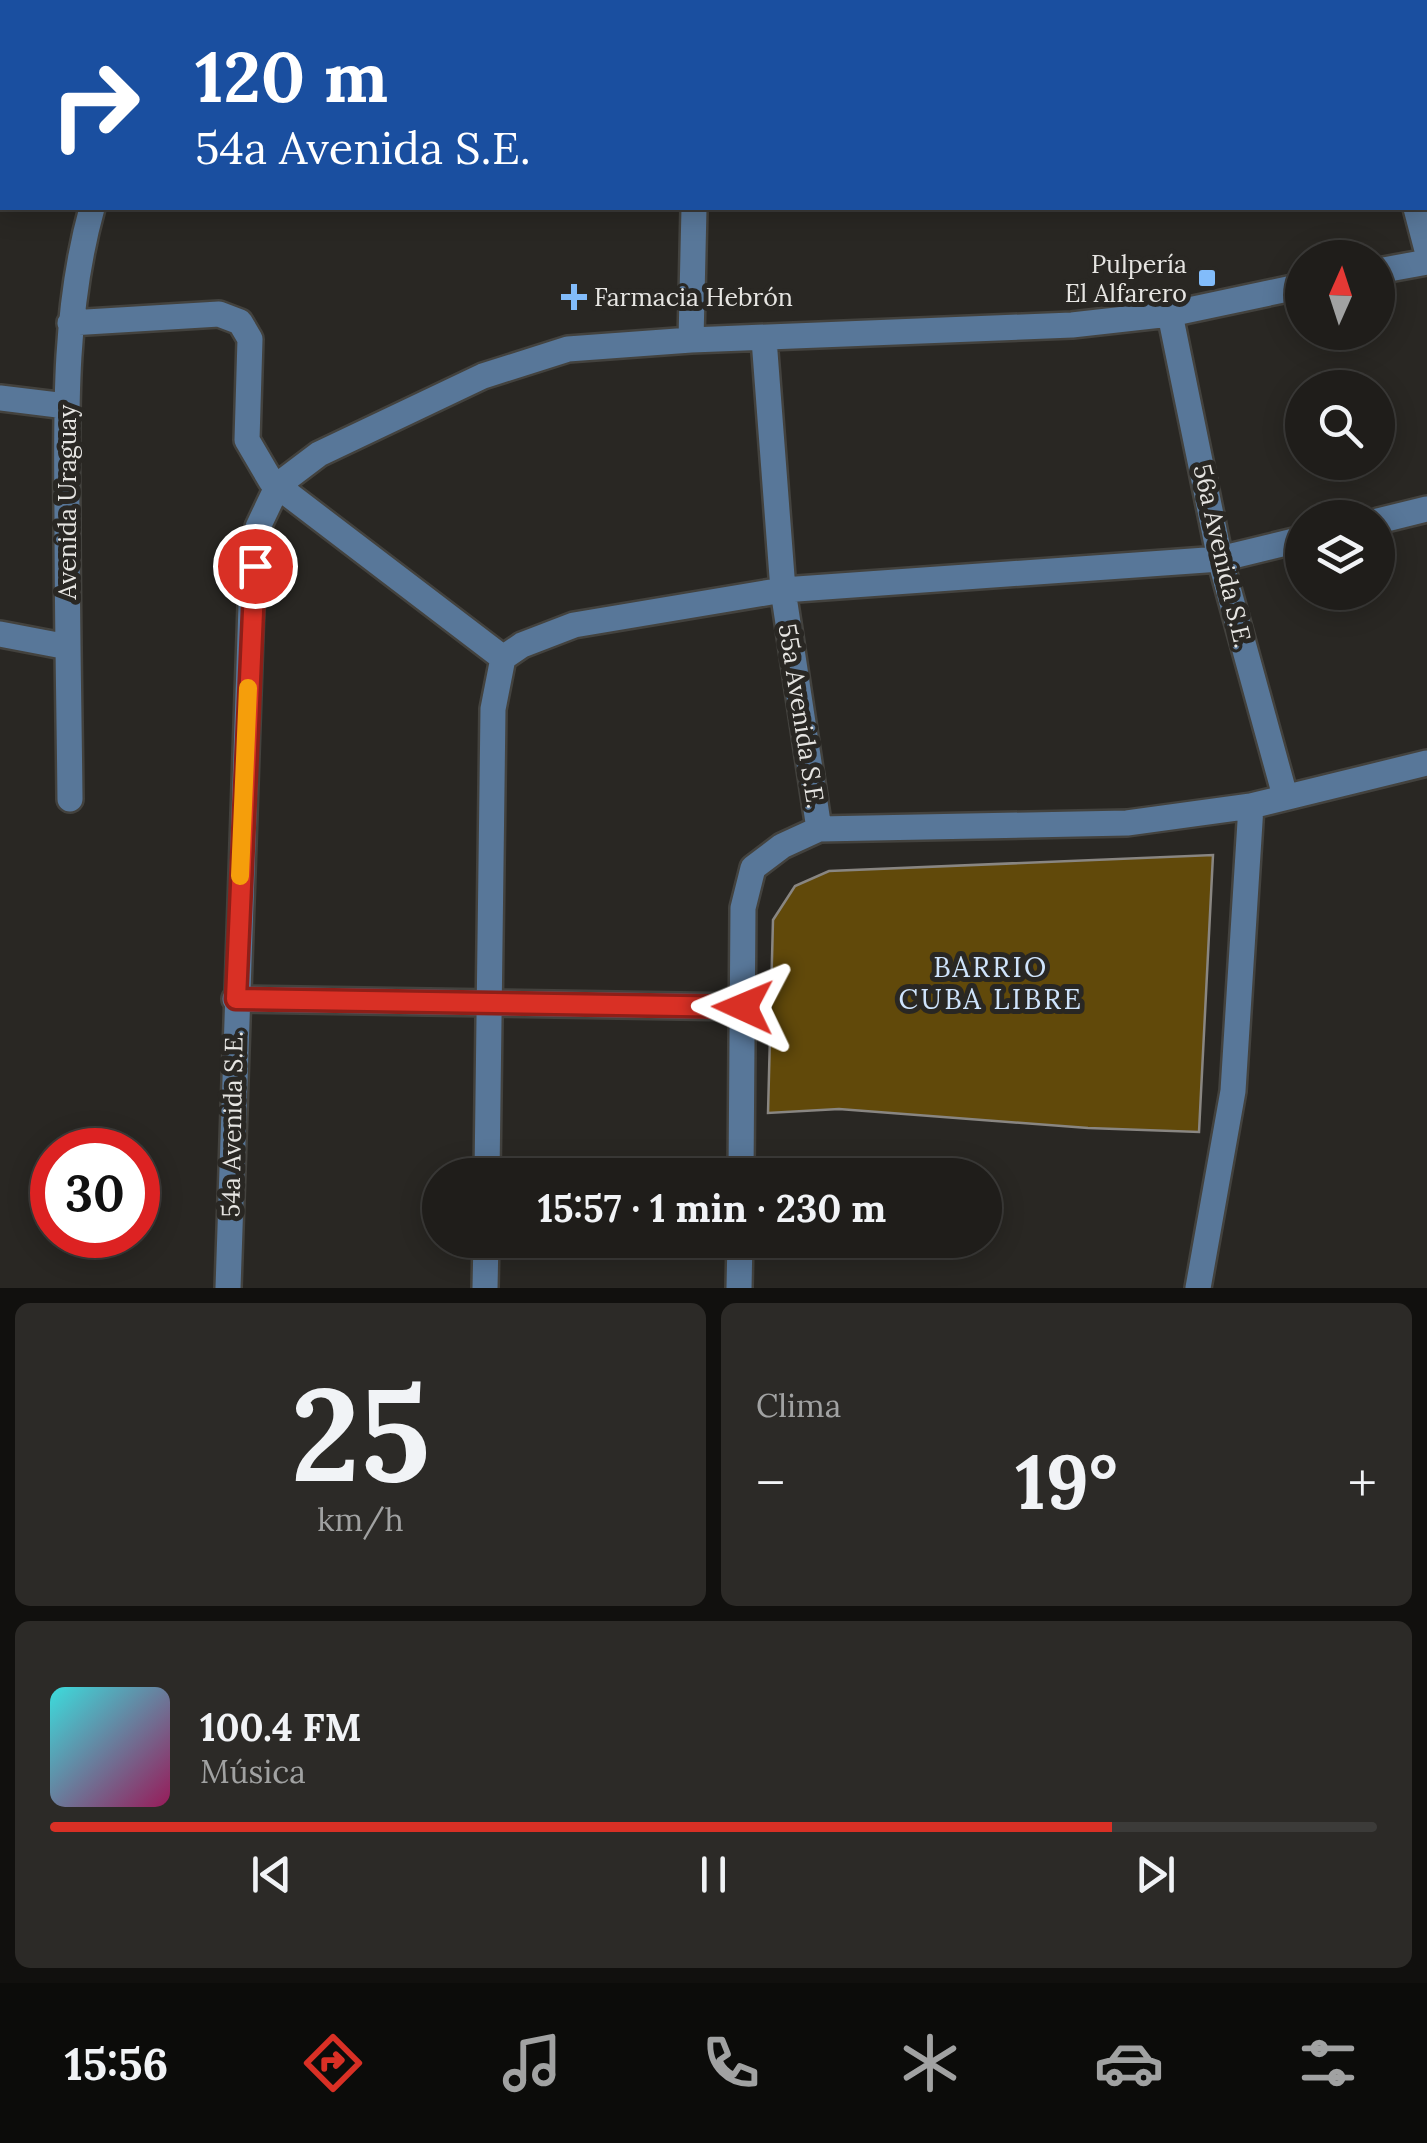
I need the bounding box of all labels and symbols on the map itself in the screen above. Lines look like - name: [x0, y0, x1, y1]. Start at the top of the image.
- north arrow: [1285, 240, 1395, 350]
- place label: Pulpería El Alfarero: [1065, 248, 1187, 309]
- marker: Pulpería El Alfarero: [1196, 267, 1218, 289]
- place label: Farmacia Hebrón: [594, 281, 793, 313]
- marker: Farmacia Hebrón: [563, 286, 585, 308]
- street label: Avenida Uraguay: [51, 404, 83, 600]
- street label: 56a Avenida S.E.: [1186, 461, 1260, 651]
- pin: [213, 524, 298, 609]
- street label: 55a Avenida S.E.: [772, 621, 832, 811]
- district label: BARRIO CUBA LIBRE: [899, 949, 1083, 1017]
- position arrow: [691, 955, 795, 1059]
- street label: 54a Avenida S.E.: [214, 1030, 250, 1218]
- speed limit sign: 30: [30, 1128, 160, 1258]

